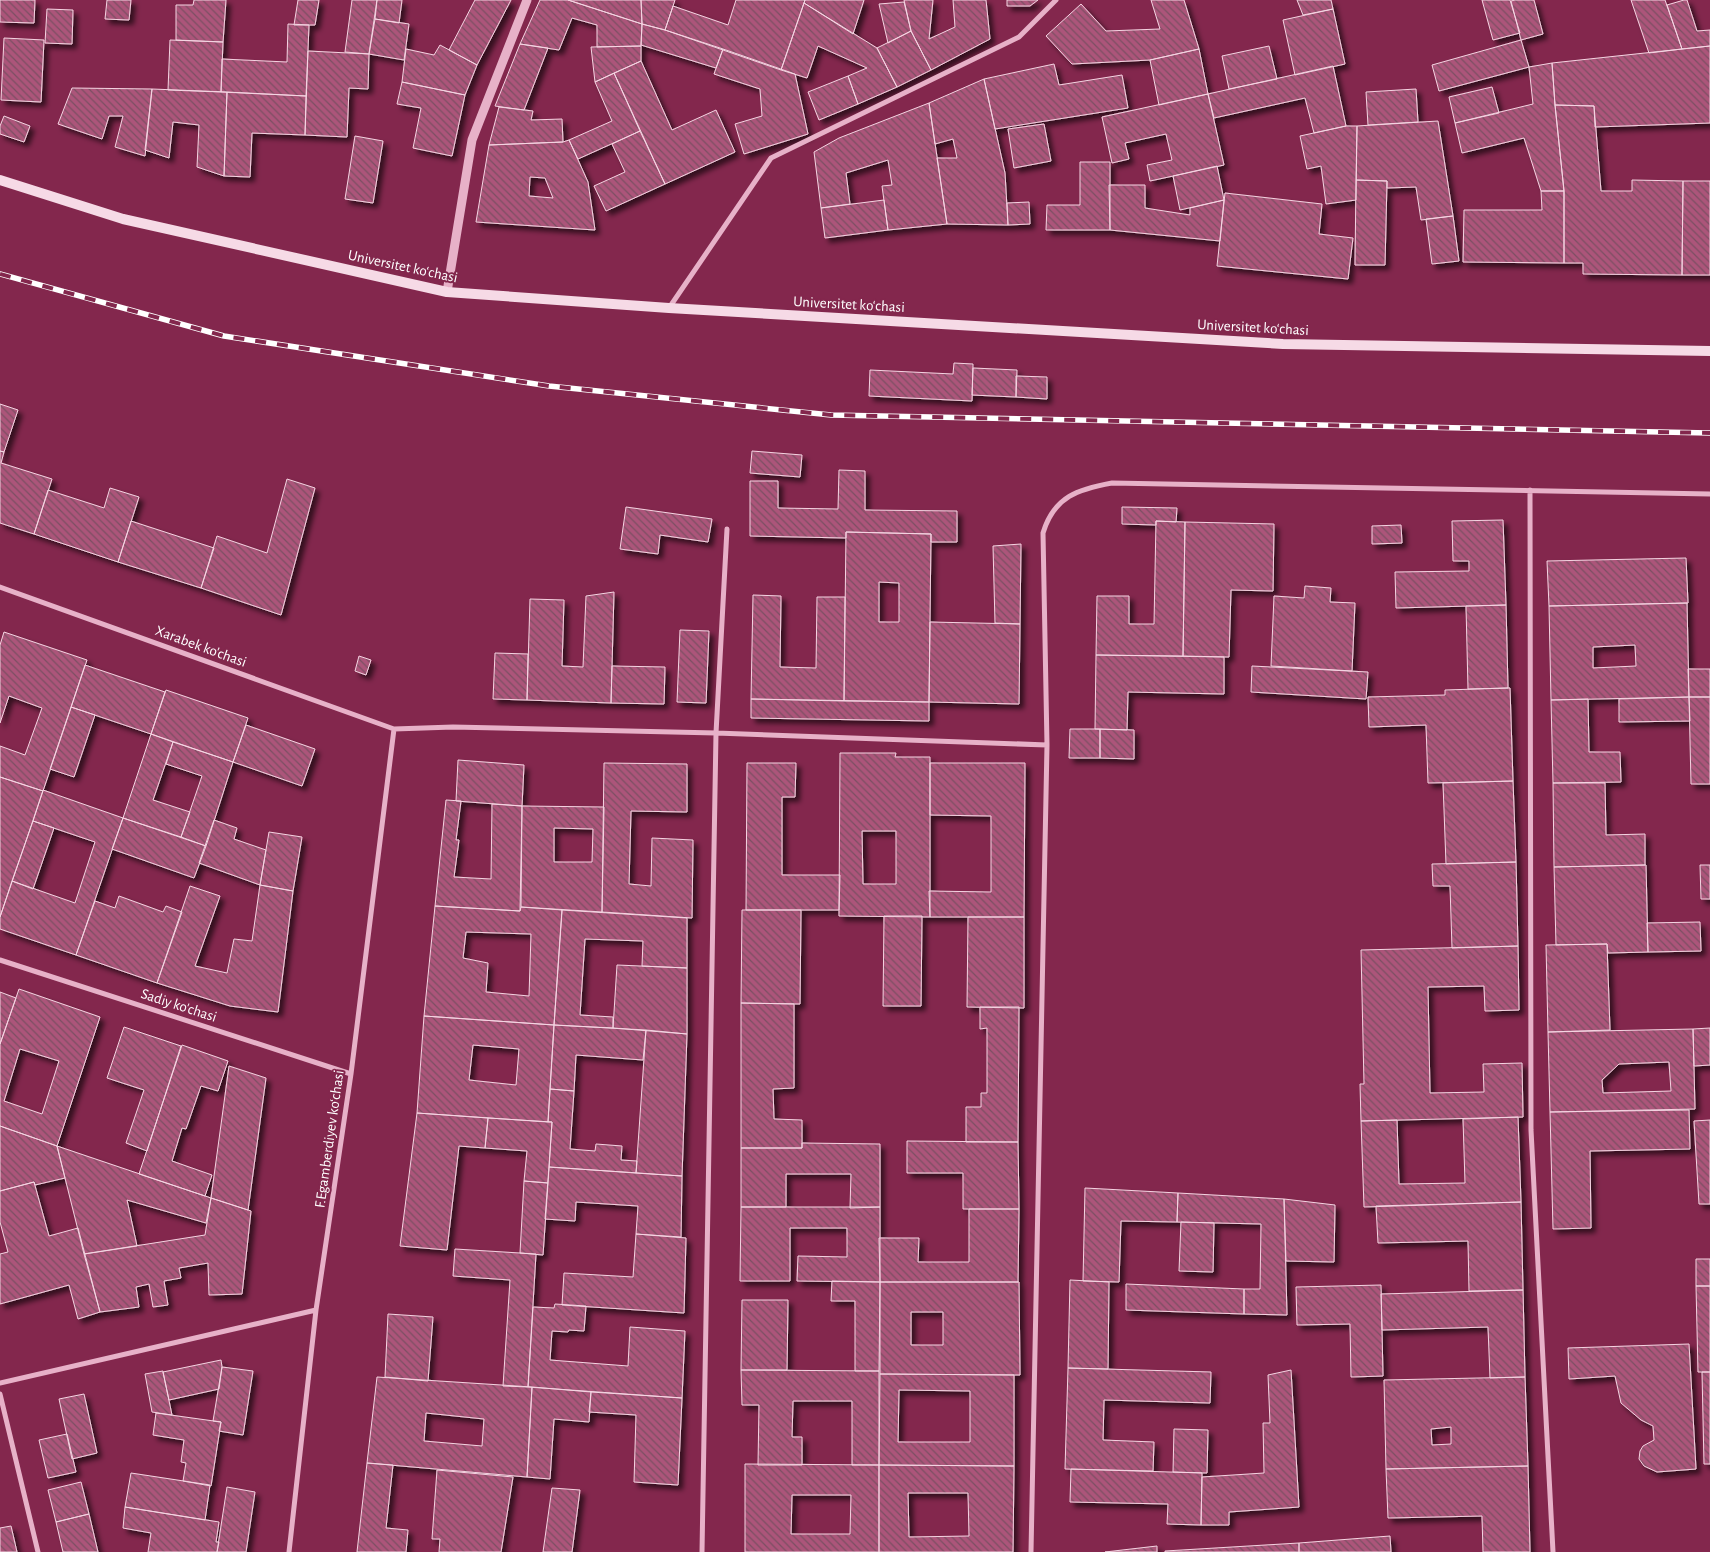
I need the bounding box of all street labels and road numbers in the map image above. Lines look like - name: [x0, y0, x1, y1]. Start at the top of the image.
- street label: Universitet kо‘chasi: [347, 248, 459, 285]
- street label: Universitet kо‘chasi: [793, 294, 905, 315]
- street label: Universitet kо‘chasi: [1197, 317, 1309, 338]
- street label: Xarabek ko'chasi: [153, 623, 248, 670]
- street label: Sadiy ko'chasi: [139, 986, 219, 1025]
- street label: F.Egamberdiyev kо‘chasi: [312, 1069, 347, 1209]

